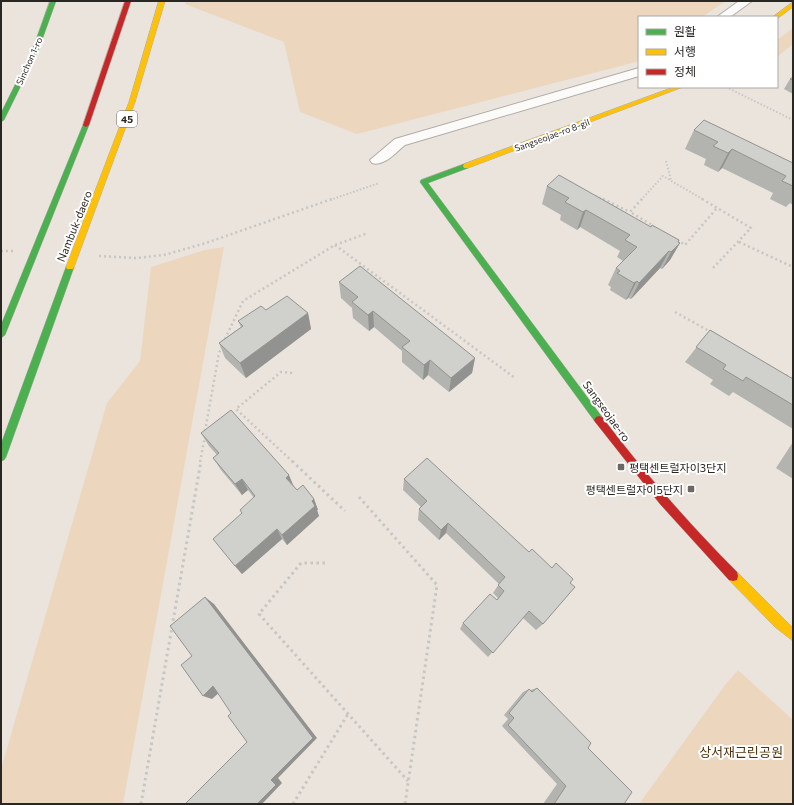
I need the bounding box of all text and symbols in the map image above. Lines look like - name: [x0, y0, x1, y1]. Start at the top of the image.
- legend: [638, 16, 778, 88]
- text: 원활: [674, 24, 696, 38]
- street label: Sinchon 1-ro: [14, 35, 44, 87]
- text: 서행: [674, 44, 696, 58]
- text: 정체: [674, 64, 696, 78]
- road number: 45: [117, 111, 137, 127]
- street label: Sangseojae-ro 8-gil: [513, 116, 591, 154]
- street label: Nambuk-daero: [54, 188, 94, 263]
- street label: Sangseojae-ro: [581, 378, 634, 444]
- place label: 평택센트럴자이3단지: [629, 461, 726, 474]
- marker: 평택센트럴자이3단지: [616, 462, 626, 472]
- place label: 평택센트럴자이5단지: [586, 483, 683, 496]
- marker: 평택센트럴자이5단지: [686, 484, 696, 494]
- park label: 상서재근린공원: [699, 744, 783, 760]

